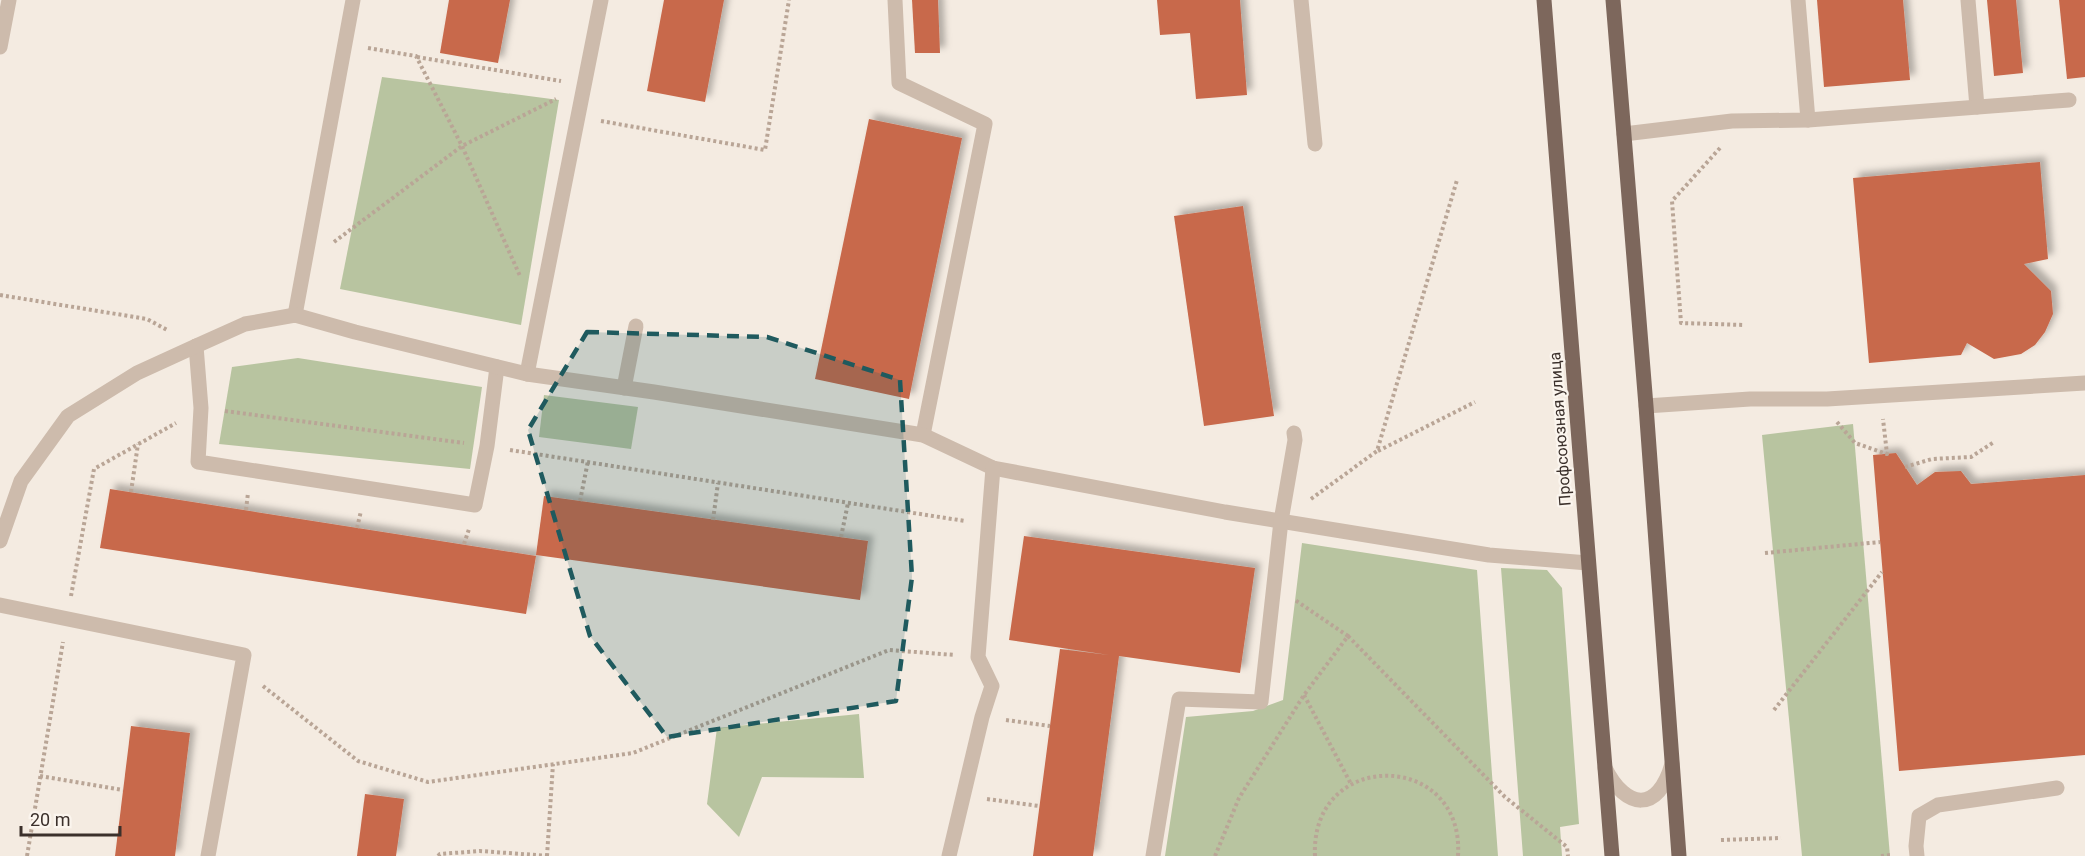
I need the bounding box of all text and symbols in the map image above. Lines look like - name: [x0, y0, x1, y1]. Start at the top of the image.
- street label: Профсоюзная улица: [1545, 351, 1575, 507]
- scale bar: [21, 799, 120, 837]
- text: 20 m: [30, 809, 70, 830]

